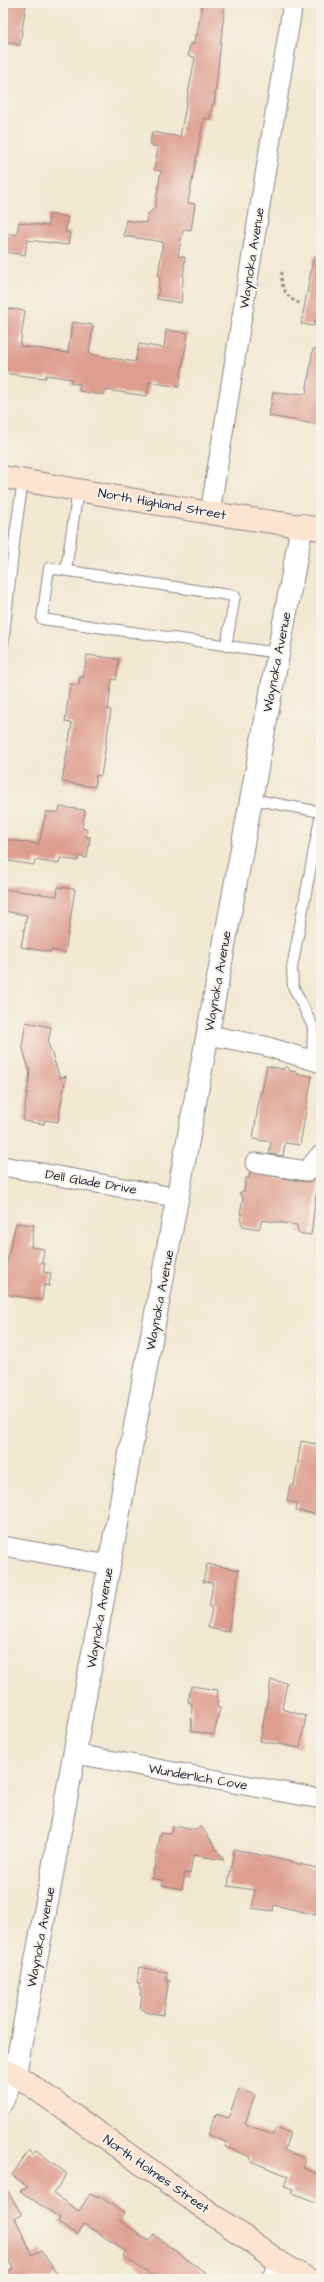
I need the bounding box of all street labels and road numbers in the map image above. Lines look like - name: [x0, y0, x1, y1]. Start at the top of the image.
- street label: Waynoka Avenue: [235, 206, 270, 310]
- street label: North Highland Street: [96, 484, 228, 525]
- street label: Waynoka Avenue: [258, 610, 297, 714]
- street label: Waynoka Avenue: [200, 929, 237, 1033]
- street label: Dell Glade Drive: [44, 1165, 138, 1199]
- street label: Waynoka Avenue: [141, 1248, 180, 1352]
- street label: Waynoka Avenue: [82, 1566, 119, 1670]
- street label: Wunderlich Cove: [147, 1759, 249, 1795]
- street label: Waynoka Avenue: [22, 1885, 61, 1989]
- street label: North Holmes Street: [99, 2131, 213, 2218]

